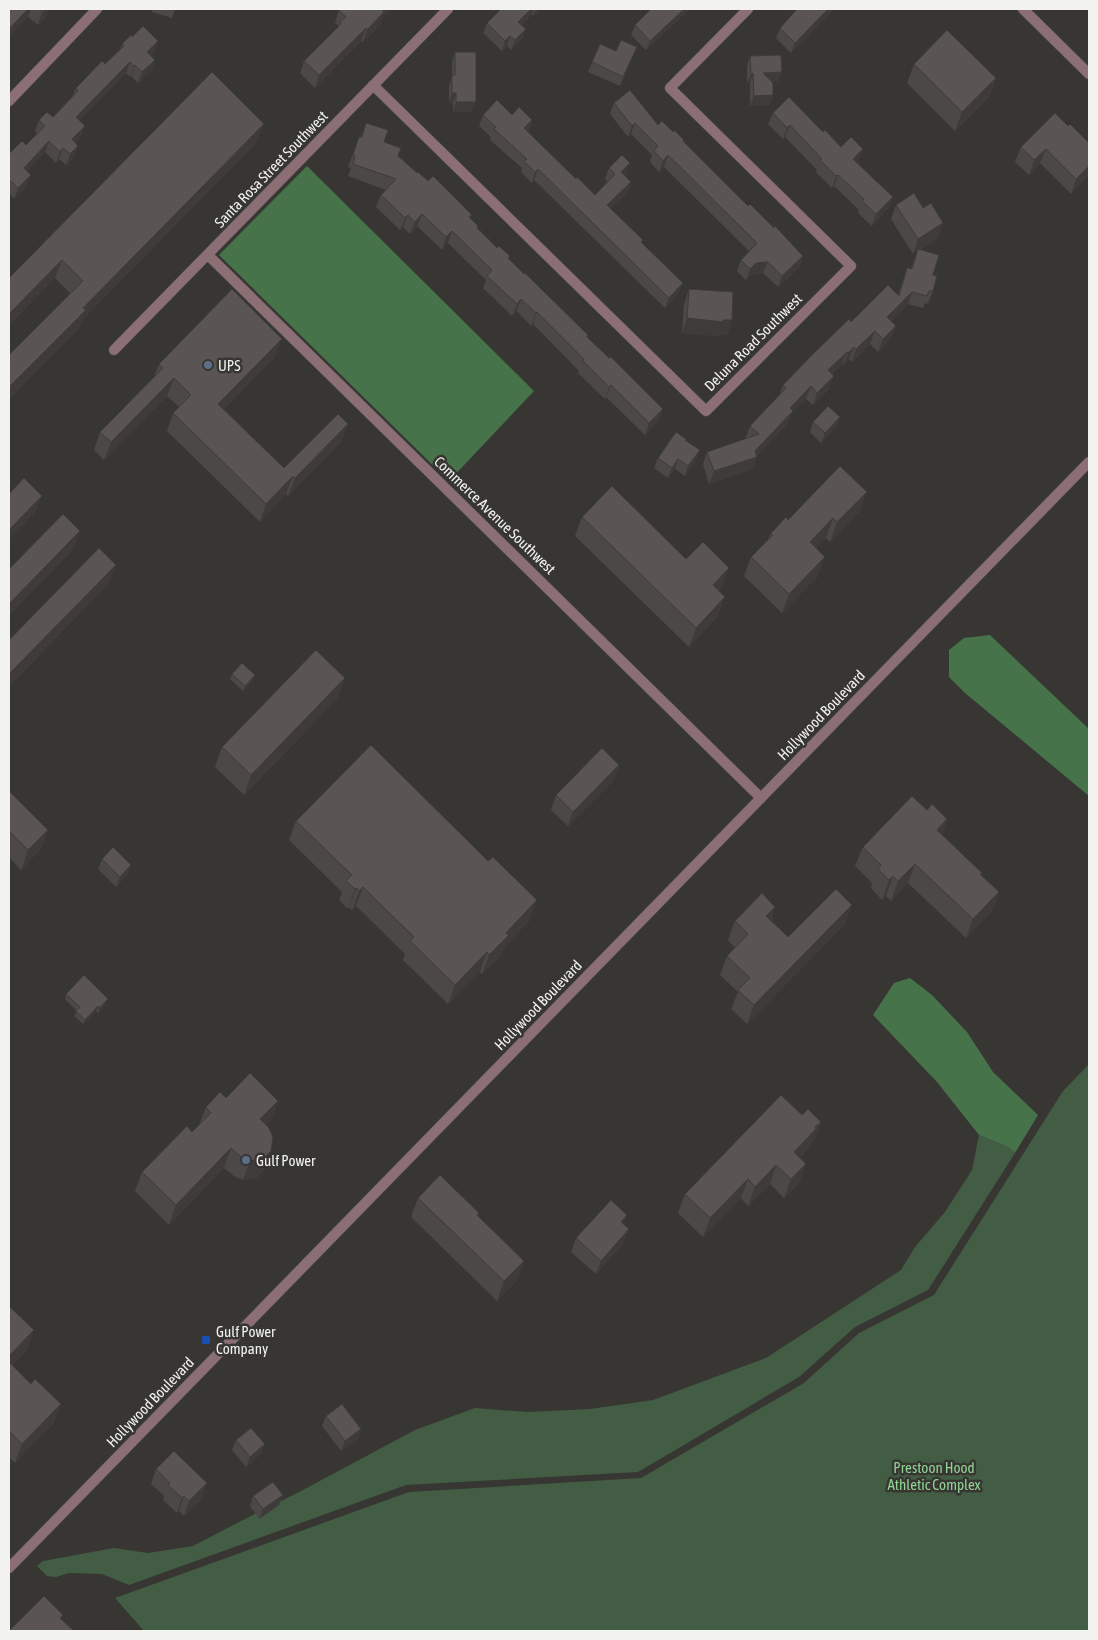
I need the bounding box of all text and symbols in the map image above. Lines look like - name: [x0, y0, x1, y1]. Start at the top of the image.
- street label: Santa Rosa Street Southwest: [211, 107, 331, 231]
- street label: Deluna Road Southwest: [701, 290, 805, 394]
- place label: UPS: [218, 357, 241, 374]
- marker: UPS: [202, 359, 214, 371]
- street label: Commerce Avenue Southwest: [431, 453, 559, 577]
- street label: Hollywood Boulevard: [774, 667, 868, 763]
- street label: Hollywood Boulevard: [491, 957, 585, 1053]
- place label: Gulf Power: [256, 1152, 316, 1169]
- marker: Gulf Power: [240, 1154, 252, 1166]
- place label: Gulf Power Company: [216, 1323, 276, 1357]
- marker: Gulf Power Company: [200, 1334, 212, 1346]
- street label: Hollywood Boulevard: [103, 1354, 197, 1450]
- park label: Prestoon Hood Athletic Complex: [887, 1459, 981, 1493]

